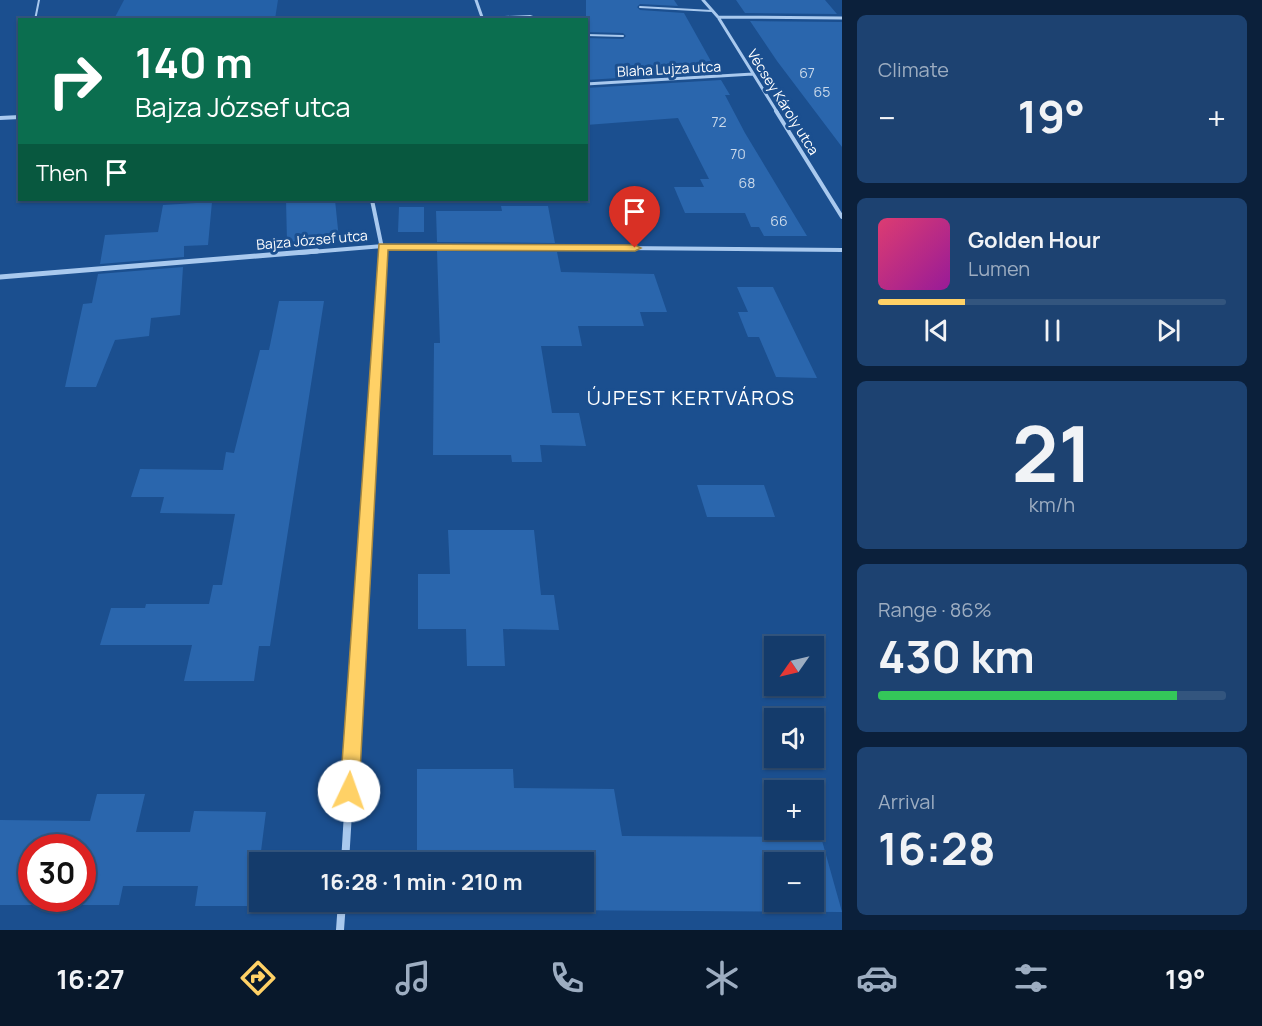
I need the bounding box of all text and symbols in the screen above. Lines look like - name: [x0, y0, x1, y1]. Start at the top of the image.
- text: 140 m: [135, 33, 253, 91]
- icon: right: [36, 42, 114, 120]
- street label: Vécsey Károly utca: [743, 45, 824, 158]
- street label: Blaha Lujza utca: [616, 56, 721, 81]
- text: Climate: [878, 56, 949, 83]
- house number: 67: [799, 63, 815, 82]
- house number: 65: [814, 82, 830, 101]
- text: 19°: [1017, 85, 1085, 147]
- text: Bajza József utca: [135, 88, 351, 125]
- text: −: [878, 95, 896, 140]
- text: +: [1207, 95, 1226, 140]
- house number: 72: [711, 112, 727, 131]
- house number: 70: [730, 144, 746, 163]
- icon: arrive: [100, 156, 133, 189]
- text: Then: [36, 158, 88, 188]
- house number: 68: [739, 173, 755, 192]
- pin: [609, 186, 660, 248]
- icon: arrive: [618, 195, 651, 228]
- house number: 66: [770, 211, 788, 230]
- street label: Bajza József utca: [255, 225, 368, 254]
- text: Golden Hour: [968, 225, 1101, 255]
- text: Lumen: [968, 255, 1030, 282]
- icon: previous: [920, 314, 953, 347]
- icon: pause: [1036, 314, 1069, 347]
- icon: next: [1152, 314, 1185, 347]
- district label: ÚJPEST KERTVÁROS: [587, 384, 795, 411]
- text: 21: [1012, 399, 1092, 505]
- text: km/h: [1029, 491, 1075, 518]
- text: Range · 86%: [878, 596, 992, 623]
- text: 430 km: [878, 625, 1035, 687]
- north arrow: [764, 636, 824, 696]
- map controls: [764, 636, 824, 912]
- button: sound: [764, 708, 824, 768]
- position arrow: [317, 759, 381, 823]
- button: +: [764, 780, 824, 840]
- text: Arrival: [878, 788, 935, 815]
- text: 16:28: [878, 817, 995, 879]
- speed limit sign: 30: [18, 834, 96, 912]
- button: −: [764, 852, 824, 912]
- text: 16:28 · 1 min · 210 m: [321, 867, 522, 897]
- icon: directions: [237, 957, 279, 999]
- icon: music: [392, 957, 434, 999]
- icon: phone: [546, 957, 588, 999]
- icon: climate: [701, 957, 743, 999]
- icon: car: [856, 957, 898, 999]
- icon: filters: [1010, 957, 1052, 999]
- text: 16:27: [56, 960, 125, 997]
- text: 19°: [1165, 960, 1206, 997]

